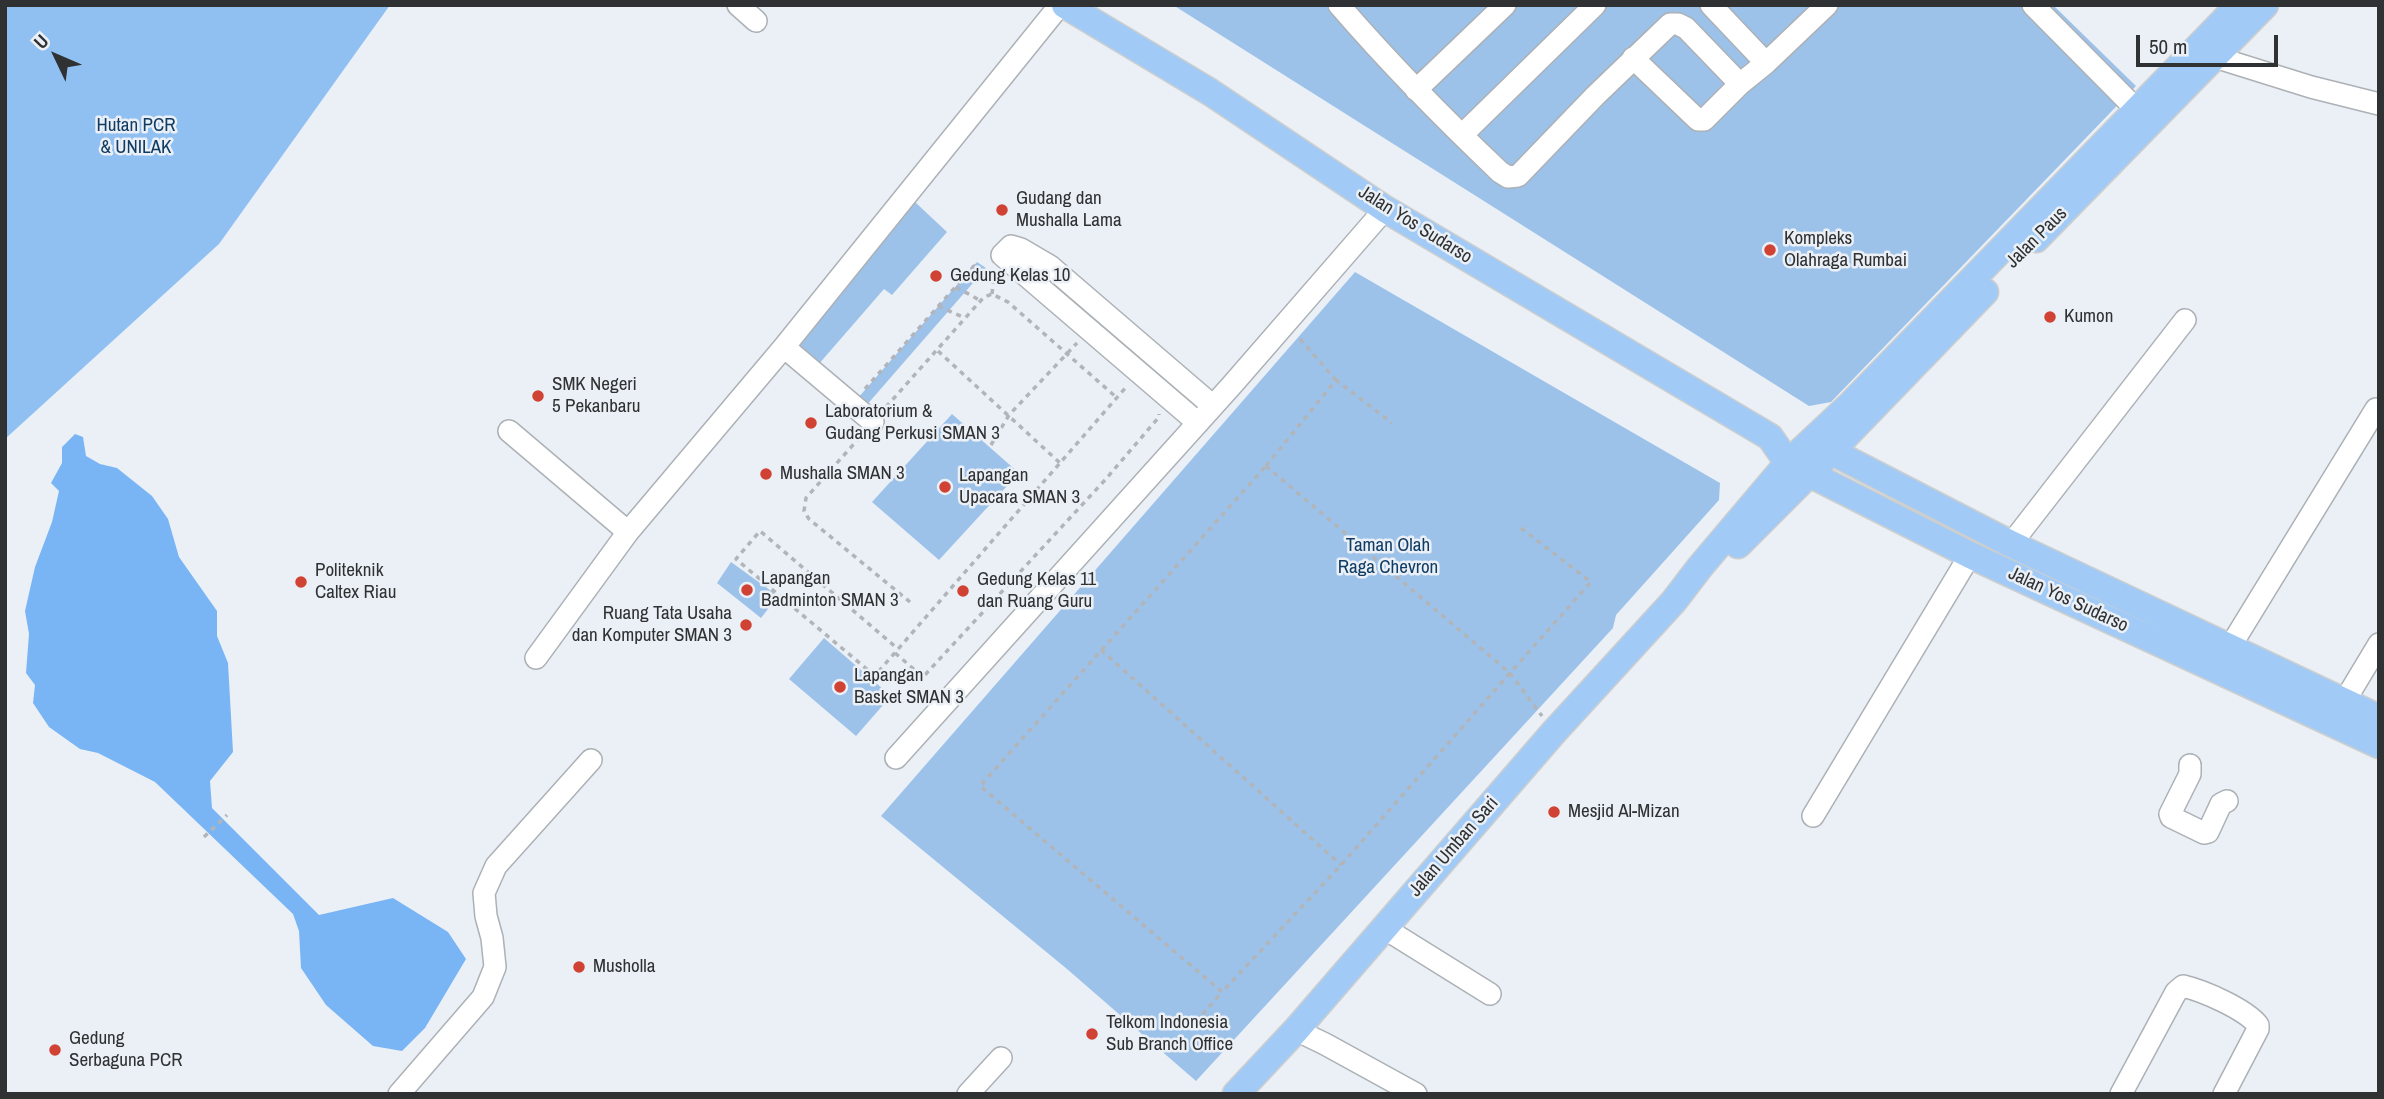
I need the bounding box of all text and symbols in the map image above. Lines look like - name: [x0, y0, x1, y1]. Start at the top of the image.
- north arrow: [21, 21, 91, 91]
- scale bar: [2139, 21, 2281, 65]
- text: U: [28, 28, 54, 54]
- text: 50 m: [2149, 32, 2187, 61]
- park label: Hutan PCR & UNILAK: [97, 115, 175, 159]
- street label: Jalan Yos Sudarso: [1354, 181, 1476, 269]
- place label: Gudang dan Mushalla Lama: [1016, 188, 1122, 232]
- marker: Gudang dan Mushalla Lama: [994, 202, 1010, 218]
- street label: Jalan Paus: [2002, 203, 2072, 273]
- place label: Kompleks Olahraga Rumbai: [1784, 228, 1907, 272]
- marker: Kompleks Olahraga Rumbai: [1762, 242, 1778, 258]
- place label: Gedung Kelas 10: [950, 265, 1070, 287]
- marker: Gedung Kelas 10: [928, 268, 944, 284]
- place label: Kumon: [2064, 306, 2113, 328]
- marker: Kumon: [2042, 309, 2058, 325]
- place label: SMK Negeri 5 Pekanbaru: [552, 374, 640, 418]
- marker: SMK Negeri 5 Pekanbaru: [530, 388, 546, 404]
- place label: Laboratorium & Gudang Perkusi SMAN 3: [825, 401, 1000, 445]
- marker: Laboratorium & Gudang Perkusi SMAN 3: [803, 415, 819, 431]
- place label: Mushalla SMAN 3: [780, 463, 905, 485]
- place label: Lapangan Upacara SMAN 3: [959, 465, 1080, 509]
- marker: Mushalla SMAN 3: [758, 466, 774, 482]
- marker: Lapangan Upacara SMAN 3: [937, 479, 953, 495]
- park label: Taman Olah Raga Chevron: [1338, 535, 1438, 579]
- place label: Politeknik Caltex Riau: [315, 560, 396, 604]
- street label: Jalan Yos Sudarso: [2004, 562, 2132, 638]
- place label: Lapangan Badminton SMAN 3: [761, 568, 899, 612]
- place label: Gedung Kelas 11 dan Ruang Guru: [977, 569, 1096, 613]
- marker: Politeknik Caltex Riau: [293, 574, 309, 590]
- marker: Lapangan Badminton SMAN 3: [739, 582, 755, 598]
- marker: Gedung Kelas 11 dan Ruang Guru: [955, 583, 971, 599]
- place label: Ruang Tata Usaha dan Komputer SMAN 3: [572, 603, 732, 647]
- marker: Ruang Tata Usaha dan Komputer SMAN 3: [738, 617, 754, 633]
- place label: Lapangan Basket SMAN 3: [854, 665, 964, 709]
- marker: Lapangan Basket SMAN 3: [832, 679, 848, 695]
- street label: Jalan Umban Sari: [1404, 792, 1504, 902]
- place label: Mesjid Al-Mizan: [1568, 801, 1680, 823]
- marker: Mesjid Al-Mizan: [1546, 804, 1562, 820]
- place label: Musholla: [593, 956, 655, 978]
- marker: Musholla: [571, 959, 587, 975]
- place label: Telkom Indonesia Sub Branch Office: [1106, 1012, 1233, 1056]
- marker: Telkom Indonesia Sub Branch Office: [1084, 1026, 1100, 1042]
- place label: Gedung Serbaguna PCR: [69, 1028, 182, 1072]
- marker: Gedung Serbaguna PCR: [47, 1042, 63, 1058]

